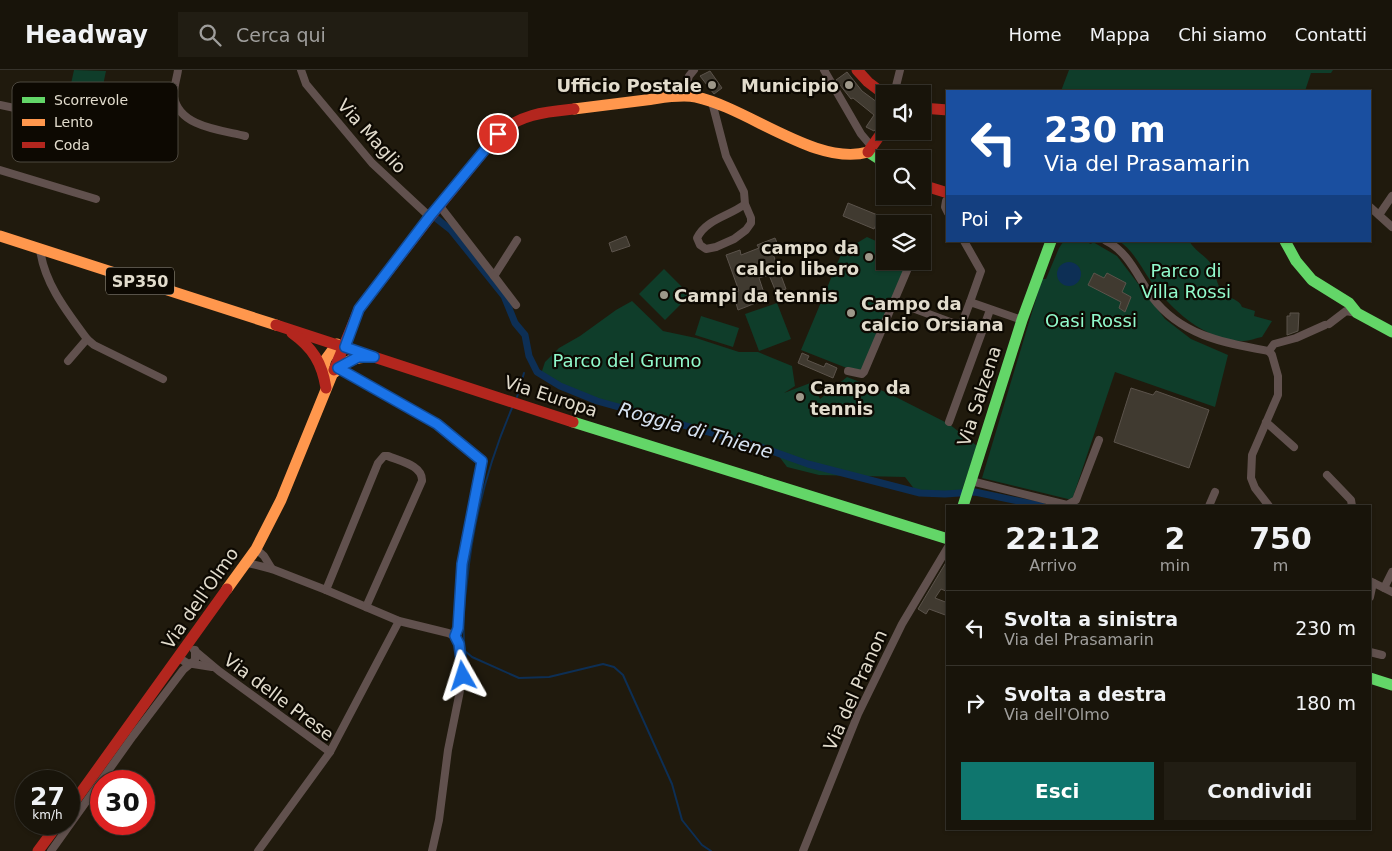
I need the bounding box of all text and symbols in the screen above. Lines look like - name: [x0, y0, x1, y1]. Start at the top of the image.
- search box: [178, 12, 528, 57]
- text: Headway: [25, 21, 148, 49]
- icon: search: [196, 21, 224, 49]
- text: Cerca qui: [236, 24, 326, 46]
- text: Home: [1009, 24, 1062, 45]
- text: Mappa: [1090, 24, 1150, 45]
- text: Chi siamo: [1178, 24, 1267, 45]
- text: Contatti: [1295, 24, 1367, 45]
- place label: Ufficio Postale: [556, 75, 702, 96]
- place label: Municipio: [741, 75, 839, 96]
- marker: Ufficio Postale: [706, 79, 718, 91]
- marker: Municipio: [843, 79, 855, 91]
- legend: [12, 82, 178, 162]
- map controls: [876, 85, 931, 270]
- button: sound: [876, 85, 931, 140]
- text: Scorrevole: [54, 92, 128, 108]
- street label: Via Maglio: [333, 95, 411, 177]
- icon: left: [961, 110, 1026, 175]
- text: 230 m: [1044, 110, 1166, 150]
- pin: [477, 113, 519, 155]
- text: Lento: [54, 114, 93, 130]
- icon: arrive: [484, 120, 512, 148]
- text: Coda: [54, 137, 90, 153]
- button: search: [876, 150, 931, 205]
- text: Via del Prasamarin: [1044, 151, 1250, 176]
- icon: right: [999, 205, 1027, 233]
- text: Poi: [961, 208, 989, 230]
- button: layers: [876, 215, 931, 270]
- place label: campo da calcio libero: [736, 237, 859, 279]
- marker: campo da calcio libero: [863, 251, 875, 263]
- park label: Parco di Villa Rossi: [1141, 260, 1231, 302]
- road number: SP350: [106, 268, 174, 295]
- place label: Campi da tennis: [674, 285, 838, 306]
- marker: Campi da tennis: [658, 289, 670, 301]
- place label: Campo da calcio Orsiana: [861, 293, 1004, 335]
- marker: Campo da calcio Orsiana: [845, 307, 857, 319]
- park label: Oasi Rossi: [1045, 310, 1137, 331]
- street label: Via Salzena: [953, 343, 1005, 449]
- park label: Parco del Grumo: [552, 350, 702, 371]
- street label: Via Europa: [502, 371, 600, 421]
- place label: Campo da tennis: [810, 377, 911, 419]
- marker: Campo da tennis: [794, 391, 806, 403]
- water label: Roggia di Thiene: [616, 397, 776, 463]
- text: 22:12: [1005, 521, 1101, 556]
- text: 2: [1164, 521, 1185, 556]
- text: 750: [1249, 521, 1312, 556]
- street label: Via dell'Olmo: [157, 543, 243, 653]
- text: Arrivo: [1029, 556, 1077, 575]
- text: min: [1160, 556, 1190, 575]
- text: m: [1273, 556, 1288, 575]
- text: Svolta a sinistra: [1004, 608, 1178, 630]
- icon: left: [961, 614, 989, 642]
- text: 230 m: [1295, 617, 1356, 639]
- street label: Via del Pranon: [819, 626, 891, 754]
- text: Via del Prasamarin: [1004, 630, 1154, 649]
- street label: Via delle Prese: [220, 649, 338, 745]
- position arrow: [436, 649, 488, 701]
- text: Svolta a destra: [1004, 683, 1167, 705]
- icon: right: [961, 689, 989, 717]
- text: 180 m: [1295, 692, 1356, 714]
- text: Via dell'Olmo: [1004, 705, 1110, 724]
- button: Esci: [961, 762, 1154, 820]
- button: Condividi: [1164, 762, 1356, 820]
- speed limit sign: 30: [90, 770, 155, 835]
- text: 27: [30, 782, 65, 811]
- text: km/h: [32, 808, 63, 822]

